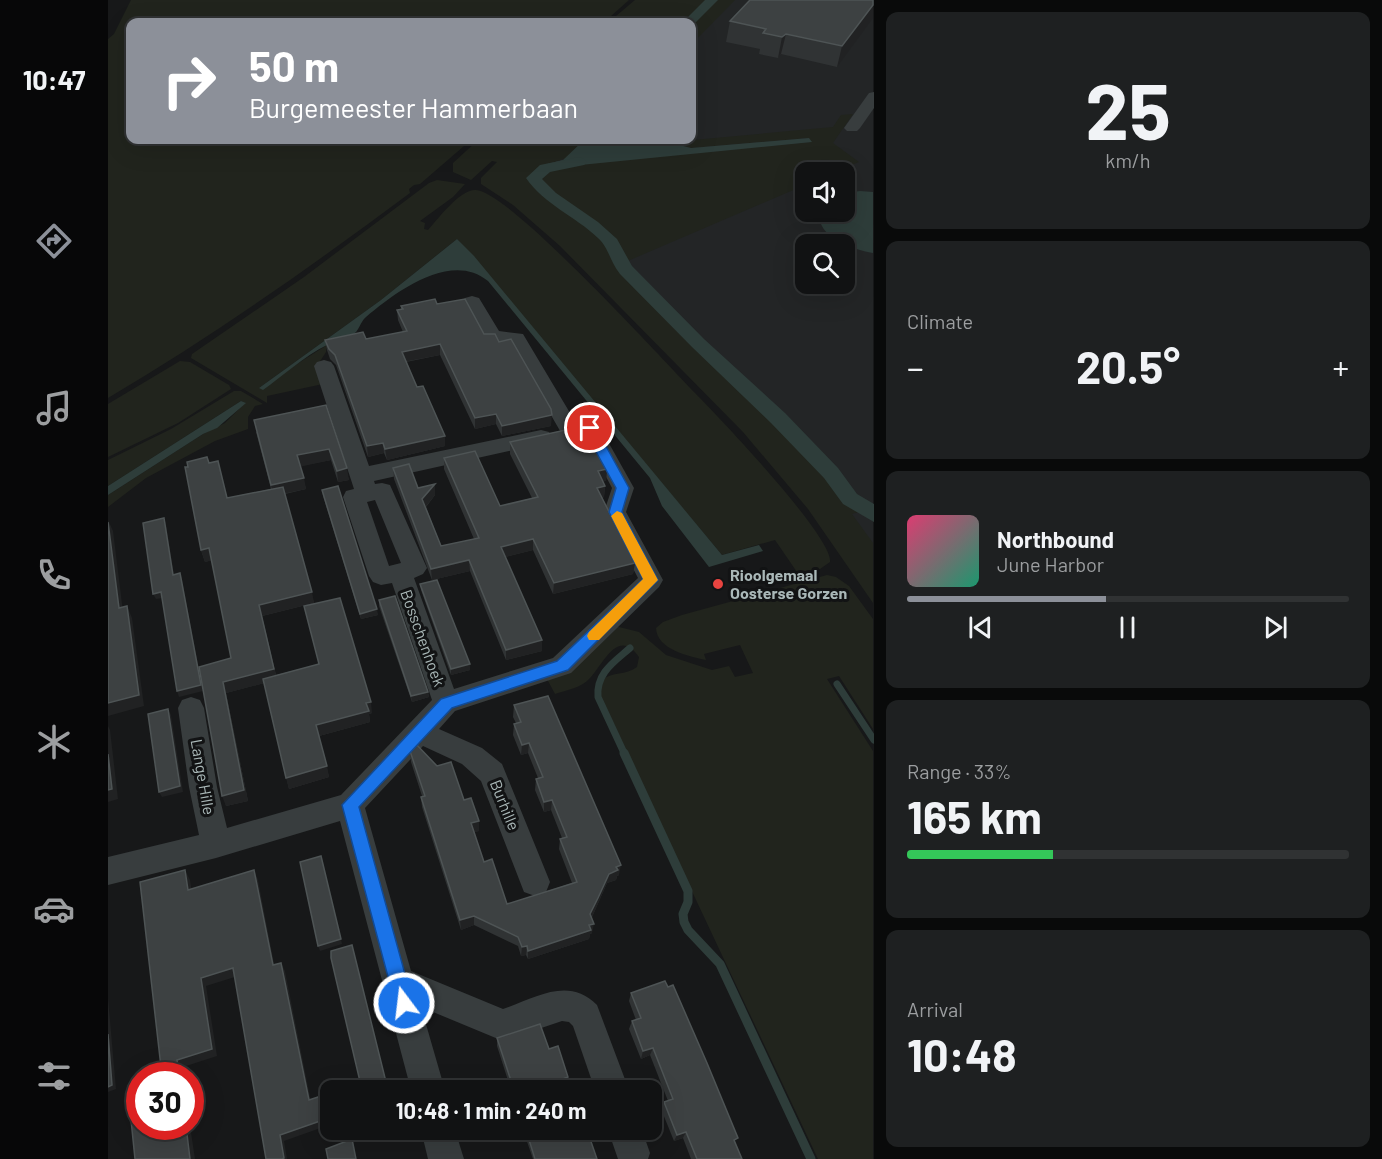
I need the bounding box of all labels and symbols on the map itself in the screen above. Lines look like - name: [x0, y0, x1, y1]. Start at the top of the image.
- pin: [564, 402, 615, 453]
- place label: Rioolgemaal Oosterse Gorzen: [730, 565, 847, 602]
- marker: Rioolgemaal Oosterse Gorzen: [711, 577, 725, 591]
- street label: Bosschenhoek: [397, 587, 450, 689]
- street label: Lange Hille: [187, 738, 219, 816]
- street label: Burhille: [487, 777, 524, 833]
- position arrow: [372, 971, 436, 1035]
- speed limit sign: 30: [126, 1062, 204, 1140]

